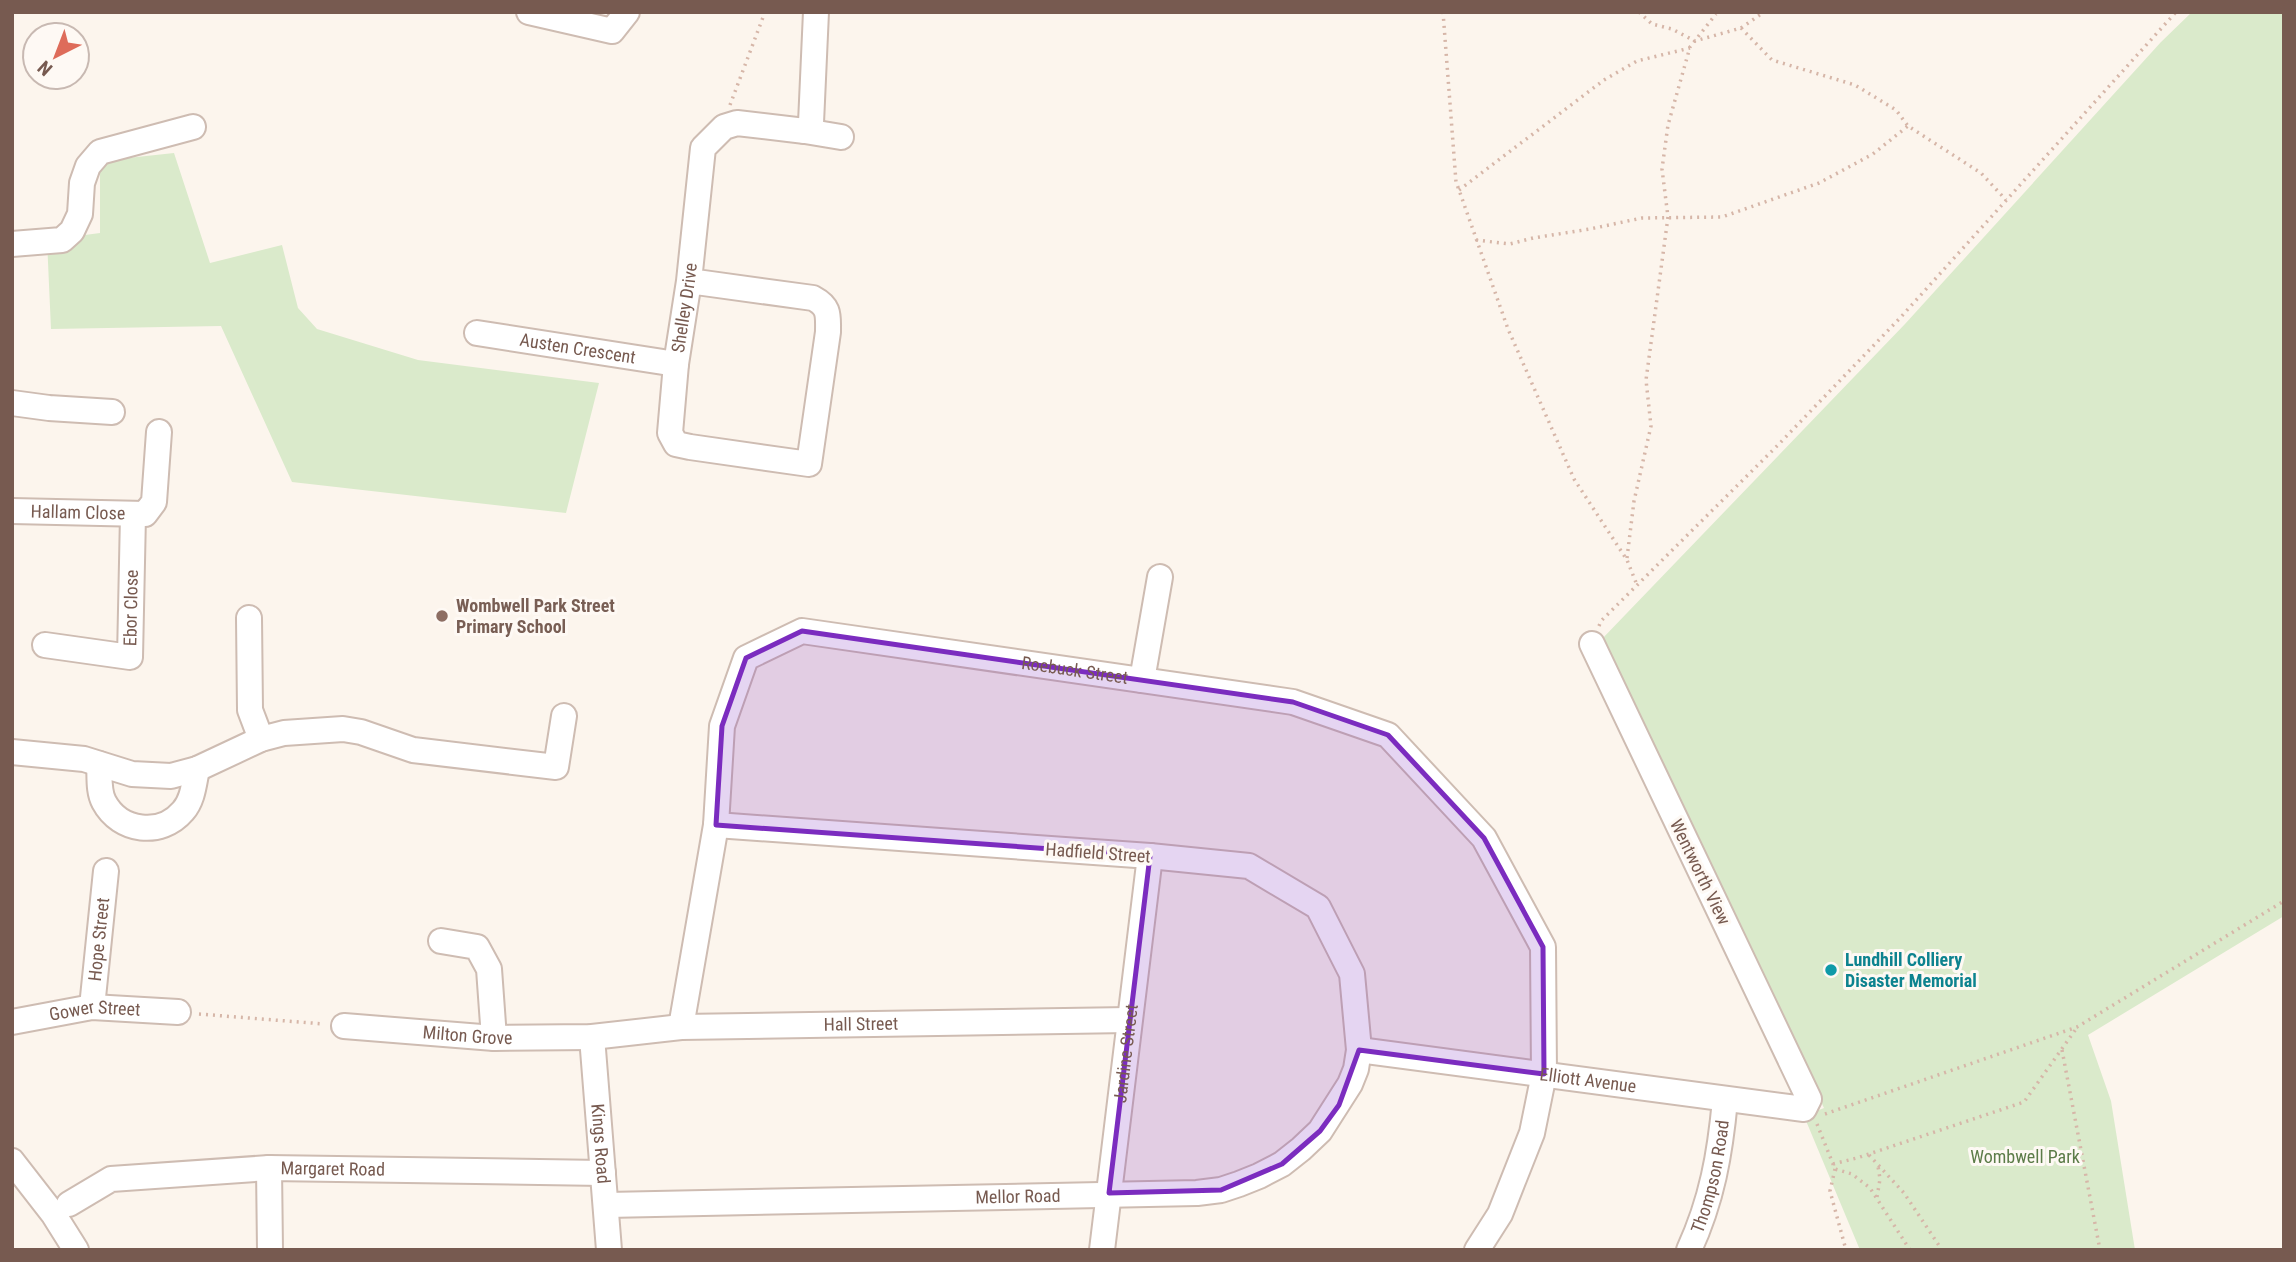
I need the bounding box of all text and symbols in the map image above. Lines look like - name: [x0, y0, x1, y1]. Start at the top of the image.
- north arrow: [21, 21, 91, 91]
- text: N: [33, 56, 57, 81]
- street label: Shelley Drive: [667, 262, 701, 354]
- street label: Austen Crescent: [519, 329, 637, 368]
- street label: Hallam Close: [31, 500, 125, 524]
- street label: Ebor Close: [119, 569, 142, 646]
- place label: Wombwell Park Street Primary School: [456, 595, 615, 637]
- marker: Wombwell Park Street Primary School: [434, 608, 450, 624]
- street label: Roebuck Street: [1020, 652, 1129, 688]
- street label: Wentworth View: [1666, 815, 1735, 928]
- street label: Hadfield Street: [1045, 838, 1151, 867]
- street label: Hope Street: [84, 897, 113, 982]
- place label: Lundhill Colliery Disaster Memorial: [1845, 949, 1977, 991]
- marker: Lundhill Colliery Disaster Memorial: [1823, 962, 1839, 978]
- street label: Gower Street: [47, 996, 141, 1025]
- street label: Jardine Street: [1109, 1003, 1142, 1104]
- street label: Hall Street: [824, 1013, 898, 1035]
- street label: Milton Grove: [422, 1021, 513, 1048]
- street label: Elliott Avenue: [1539, 1063, 1638, 1097]
- street label: Kings Road: [587, 1103, 615, 1184]
- street label: Thompson Road: [1686, 1119, 1733, 1236]
- park label: Wombwell Park: [1970, 1146, 2080, 1167]
- street label: Margaret Road: [280, 1157, 385, 1180]
- street label: Mellor Road: [975, 1185, 1061, 1208]

